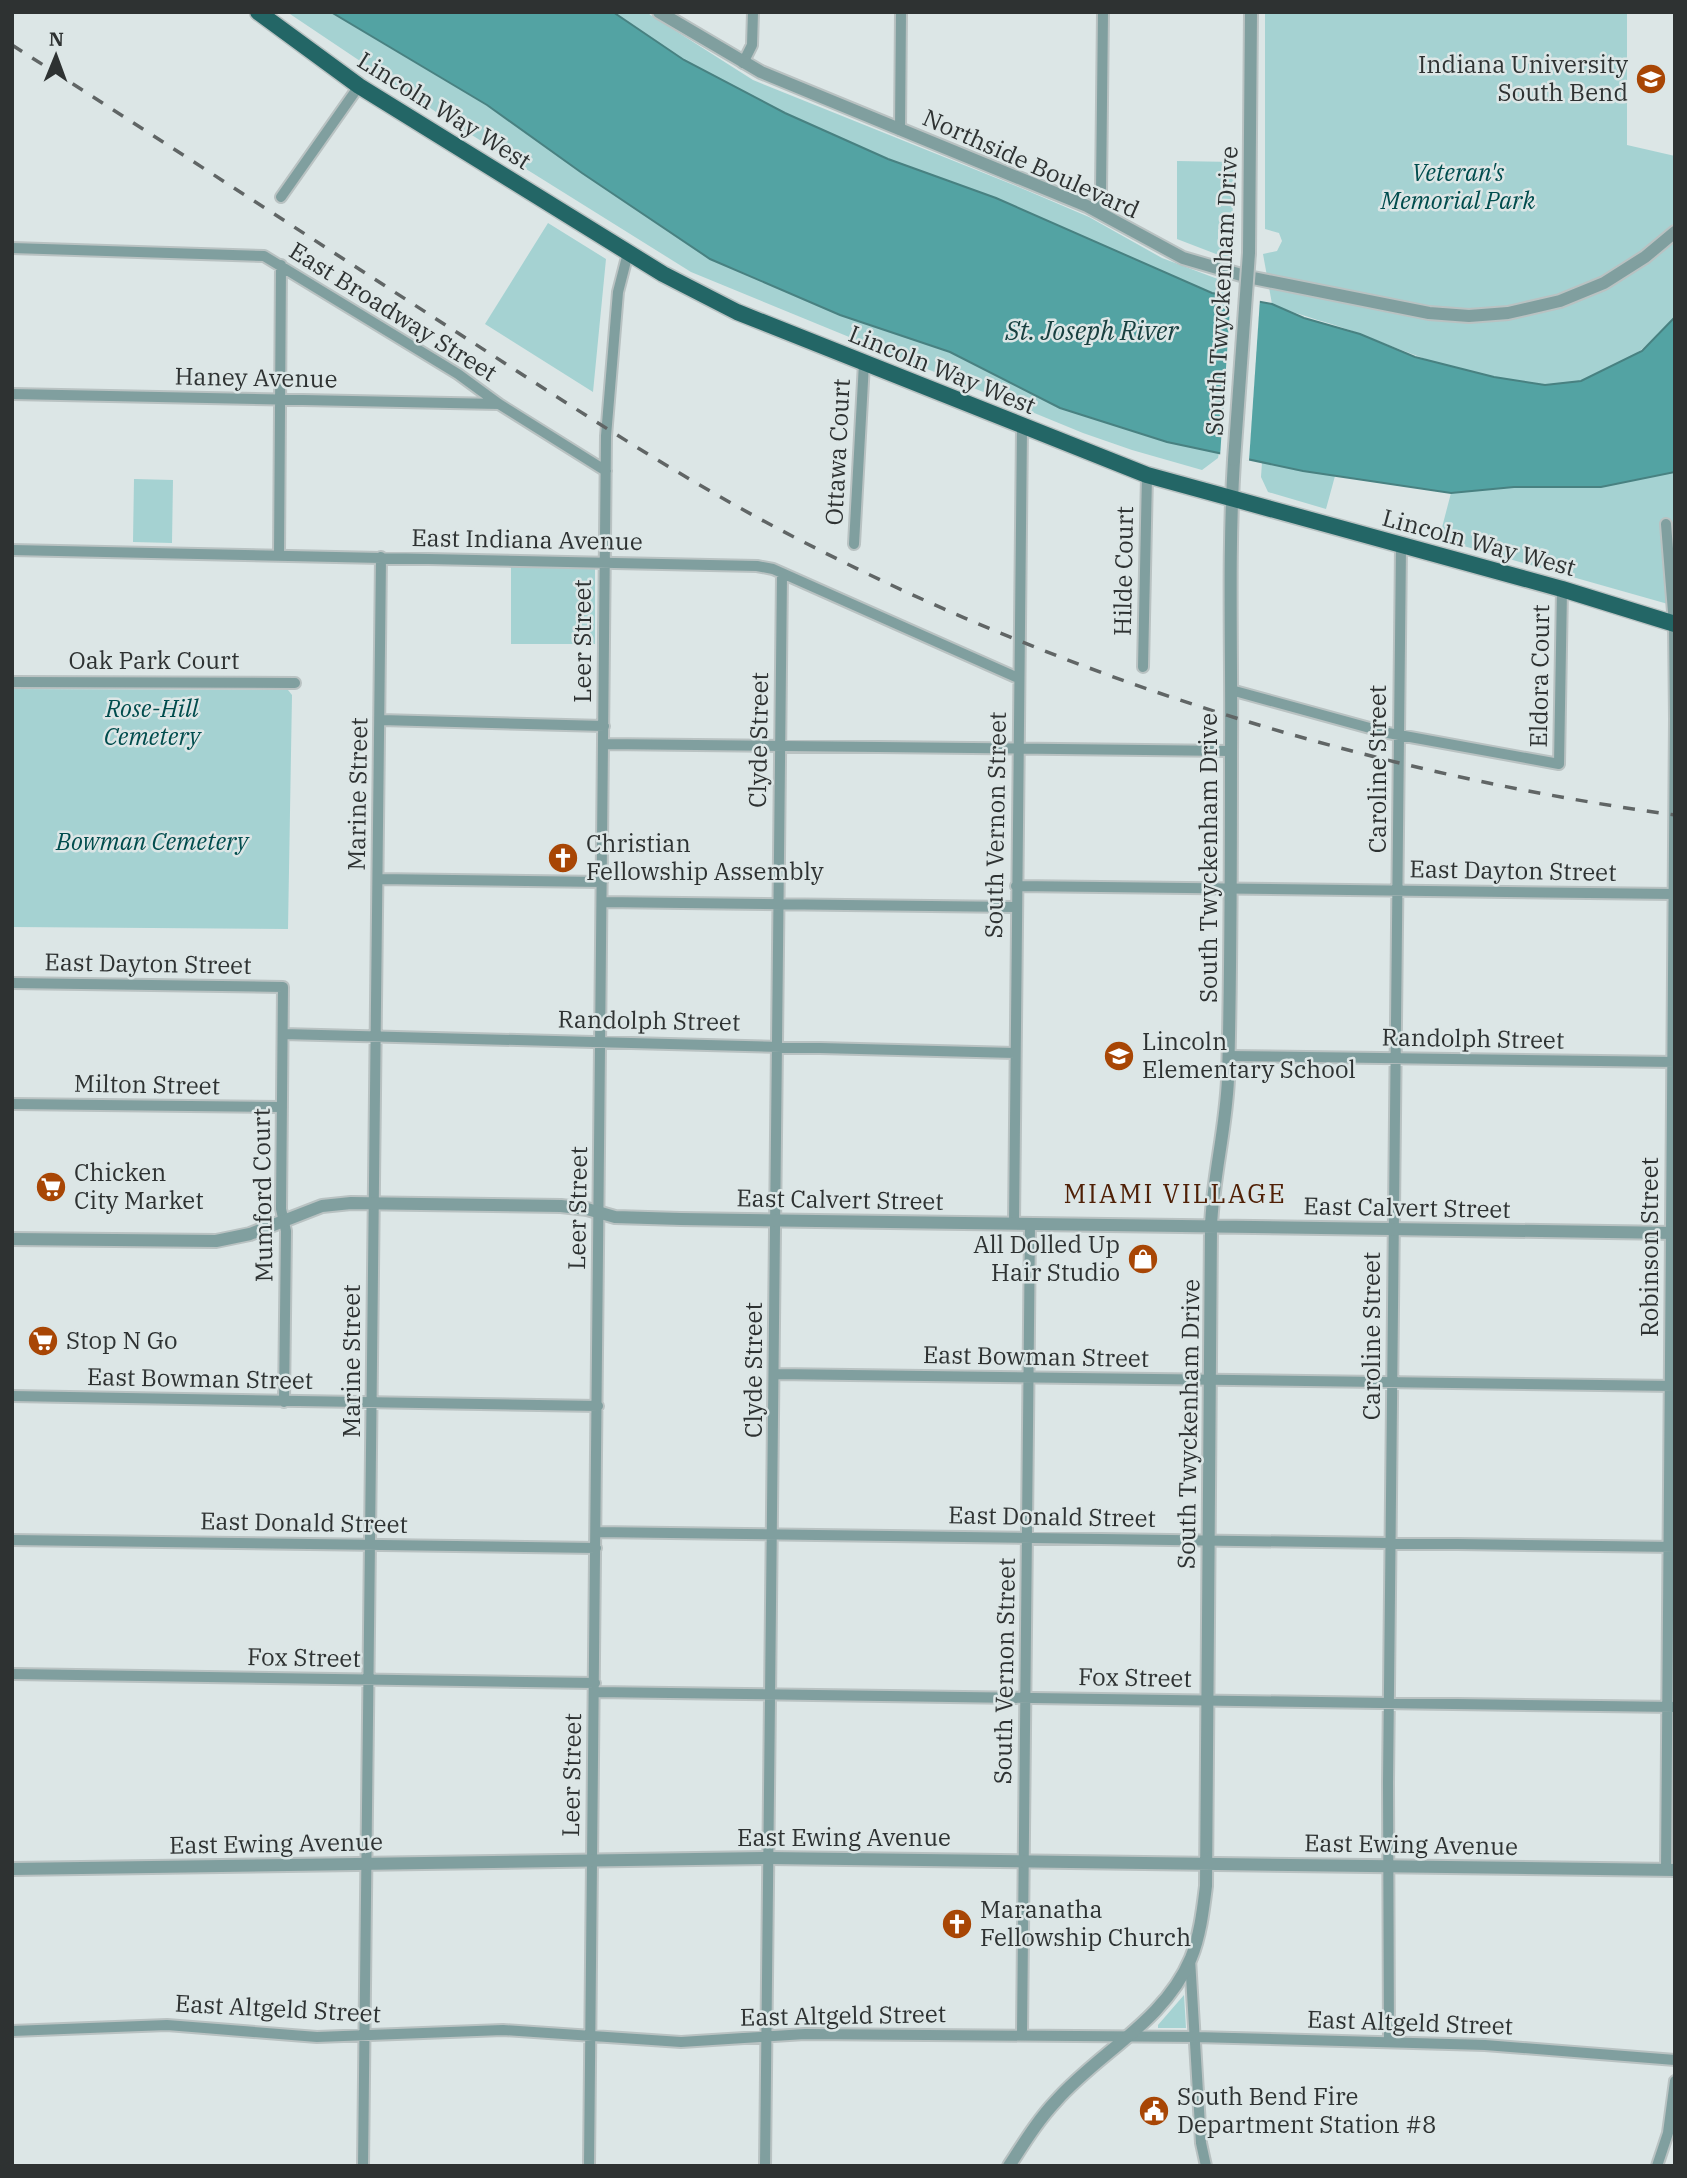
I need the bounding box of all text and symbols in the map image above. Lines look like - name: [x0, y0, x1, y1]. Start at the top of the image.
- north arrow: [21, 21, 91, 91]
- text: N: [49, 27, 64, 51]
- street label: Lincoln Way West: [352, 44, 537, 176]
- place label: Indiana University South Bend: [1418, 48, 1628, 108]
- school or university icon: Indiana University South Bend: [1634, 62, 1668, 96]
- street label: Northside Boulevard: [918, 101, 1145, 225]
- street label: South Twyckenham Drive: [1197, 145, 1245, 437]
- park label: Veteran's Memorial Park: [1380, 156, 1536, 216]
- street label: East Broadway Street: [284, 234, 504, 388]
- water label: St. Joseph River: [1004, 313, 1179, 347]
- street label: Lincoln Way West: [844, 317, 1041, 421]
- street label: Haney Avenue: [174, 360, 338, 394]
- street label: Ottawa Court: [817, 378, 857, 526]
- street label: Lincoln Way West: [1379, 501, 1580, 583]
- street label: Hilde Court: [1106, 506, 1140, 636]
- street label: East Indiana Avenue: [411, 521, 643, 557]
- street label: Leer Street: [566, 579, 598, 703]
- street label: Eldora Court: [1522, 604, 1556, 748]
- street label: Oak Park Court: [69, 644, 239, 676]
- street label: Clyde Street: [741, 672, 775, 808]
- street label: Caroline Street: [1361, 685, 1393, 853]
- park label: Rose-Hill Cemetery: [104, 692, 202, 752]
- street label: South Vernon Street: [977, 711, 1013, 939]
- street label: South Twyckenham Drive: [1192, 713, 1224, 1003]
- street label: Marine Street: [340, 717, 374, 871]
- park label: Bowman Cemetery: [55, 825, 250, 857]
- place label: Christian Fellowship Assembly: [586, 827, 824, 887]
- church icon: Christian Fellowship Assembly: [546, 841, 580, 875]
- street label: East Dayton Street: [1409, 852, 1617, 888]
- street label: East Dayton Street: [44, 945, 252, 981]
- street label: Randolph Street: [557, 1002, 741, 1038]
- street label: Randolph Street: [1381, 1020, 1565, 1056]
- place label: Lincoln Elementary School: [1142, 1025, 1356, 1085]
- school or university icon: Lincoln Elementary School: [1102, 1039, 1136, 1073]
- street label: Milton Street: [74, 1067, 220, 1101]
- street label: Mumford Court: [244, 1108, 280, 1282]
- street label: Leer Street: [560, 1146, 594, 1270]
- place label: Chicken City Market: [74, 1156, 204, 1216]
- street label: Robinson Street: [1633, 1157, 1665, 1337]
- supermarket icon: Chicken City Market: [34, 1170, 68, 1204]
- district label: MIAMI VILLAGE: [1063, 1176, 1287, 1210]
- street label: East Calvert Street: [736, 1181, 944, 1217]
- street label: East Calvert Street: [1303, 1189, 1511, 1225]
- place label: All Dolled Up Hair Studio: [973, 1228, 1120, 1288]
- shop icon: All Dolled Up Hair Studio: [1126, 1242, 1160, 1276]
- street label: Caroline Street: [1355, 1252, 1387, 1420]
- street label: South Twyckenham Drive: [1169, 1279, 1207, 1569]
- street label: Marine Street: [335, 1284, 367, 1438]
- street label: Clyde Street: [737, 1302, 769, 1438]
- supermarket icon: Stop N Go: [26, 1324, 60, 1358]
- place label: Stop N Go: [66, 1324, 177, 1356]
- street label: East Bowman Street: [923, 1338, 1150, 1374]
- street label: East Bowman Street: [87, 1360, 314, 1396]
- street label: East Donald Street: [948, 1498, 1156, 1534]
- street label: East Donald Street: [200, 1504, 408, 1540]
- street label: South Vernon Street: [986, 1557, 1022, 1785]
- street label: Fox Street: [247, 1640, 361, 1674]
- street label: Fox Street: [1078, 1660, 1192, 1694]
- street label: Leer Street: [554, 1713, 588, 1837]
- street label: East Ewing Avenue: [737, 1821, 951, 1853]
- street label: East Ewing Avenue: [169, 1825, 383, 1861]
- street label: East Ewing Avenue: [1304, 1826, 1518, 1862]
- place label: Maranatha Fellowship Church: [980, 1893, 1191, 1953]
- church icon: Maranatha Fellowship Church: [940, 1907, 974, 1941]
- street label: East Altgeld Street: [174, 1987, 382, 2029]
- street label: East Altgeld Street: [740, 1997, 946, 2033]
- street label: East Altgeld Street: [1306, 2002, 1514, 2042]
- place label: South Bend Fire Department Station #8: [1177, 2080, 1436, 2140]
- public building icon: South Bend Fire Department Station #8: [1137, 2094, 1171, 2128]

